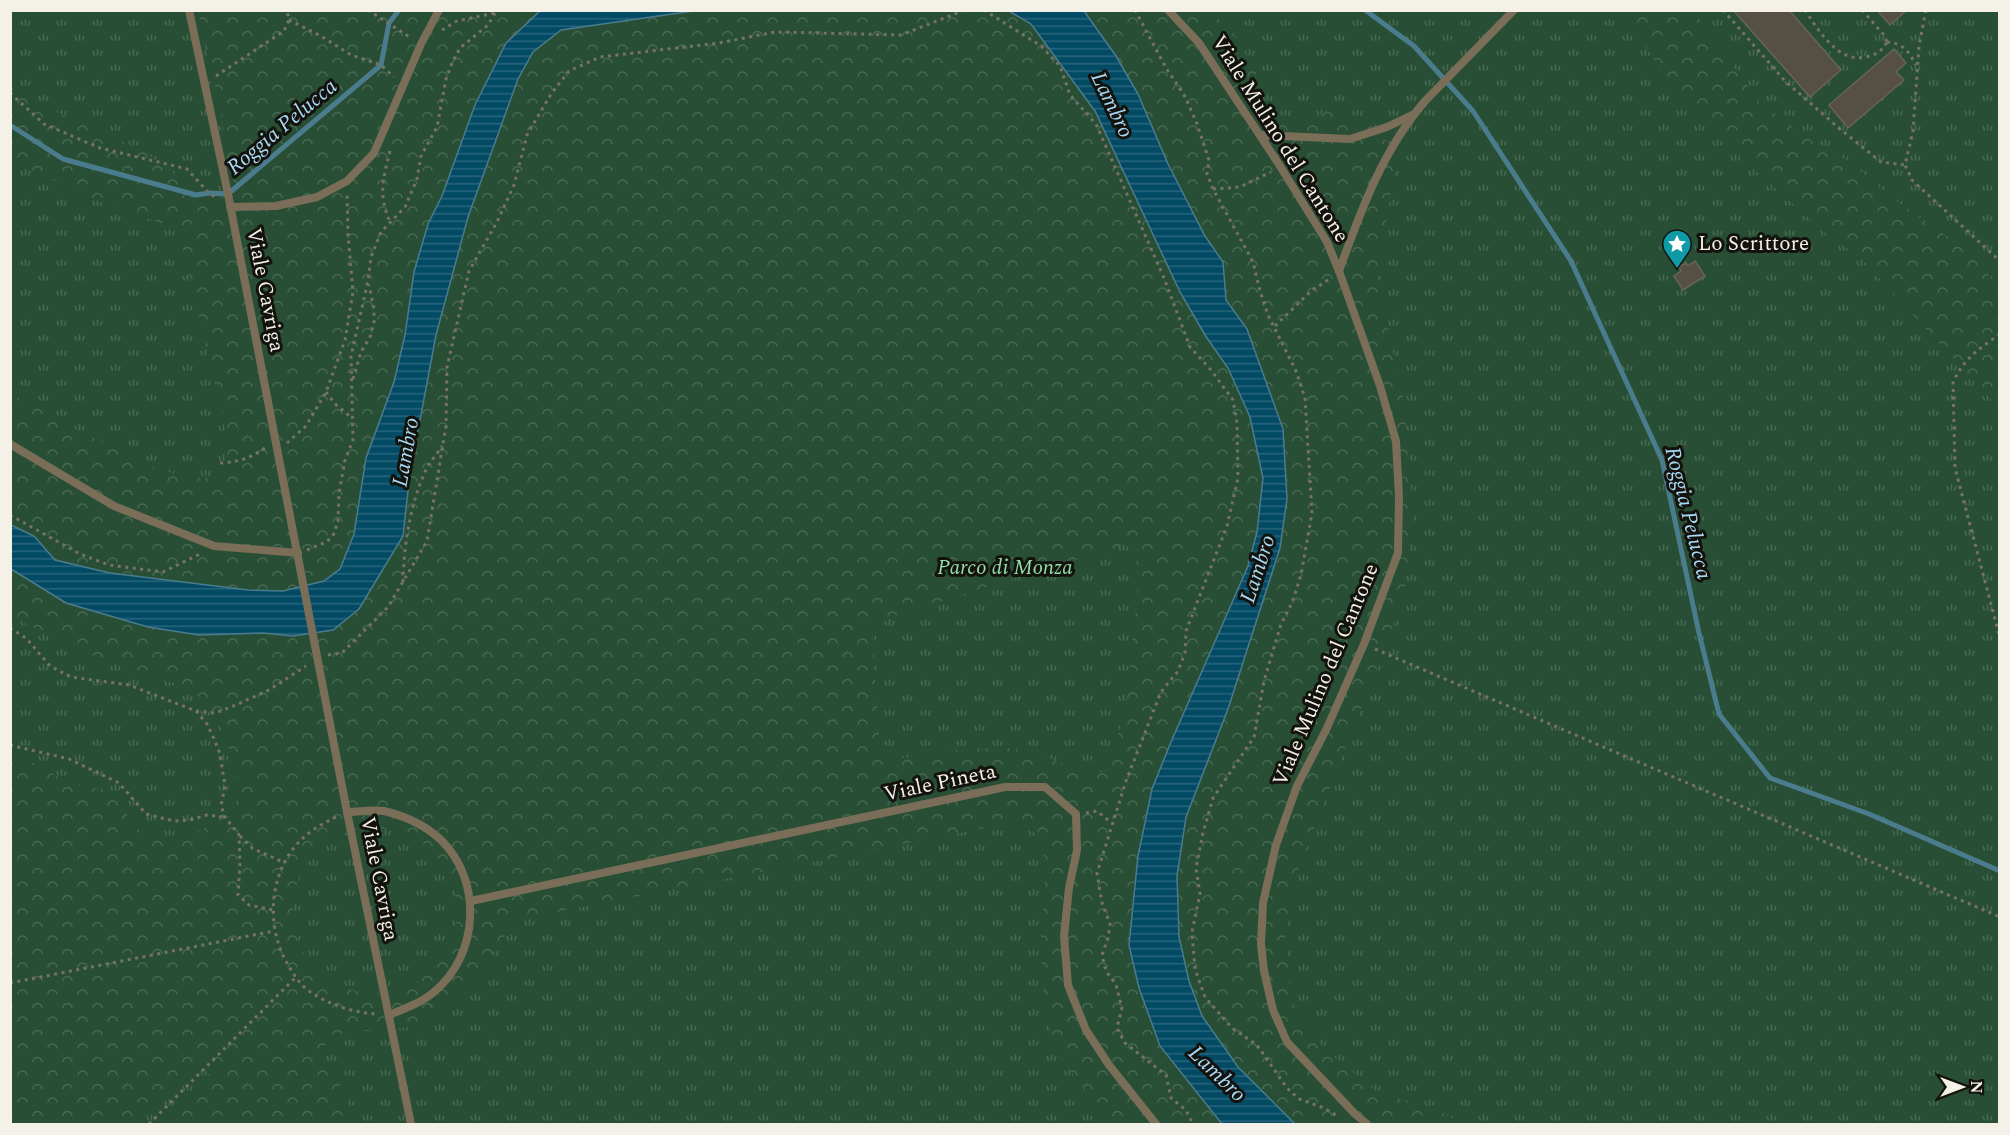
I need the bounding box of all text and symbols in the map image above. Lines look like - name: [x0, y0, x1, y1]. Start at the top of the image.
- street label: Viale Mulino del Cantone: [1203, 29, 1357, 249]
- water label: Lambro: [1082, 66, 1142, 144]
- water label: Roggia Pelucca: [219, 71, 345, 183]
- street label: Viale Cavriga: [237, 225, 293, 356]
- place icon: Lo Scrittore: [1661, 228, 1693, 270]
- place label: Lo Scrittore: [1698, 228, 1809, 260]
- water label: Lambro: [384, 415, 428, 489]
- water label: Roggia Pelucca: [1656, 443, 1720, 583]
- water label: Lambro: [1231, 531, 1285, 607]
- park label: Parco di Monza: [937, 552, 1073, 584]
- street label: Viale Mulino del Cantone: [1264, 558, 1388, 792]
- street label: Viale Pineta: [881, 755, 1000, 810]
- street label: Viale Cavriga: [351, 814, 407, 945]
- water label: Lambro: [1180, 1038, 1254, 1110]
- north arrow: [1932, 1057, 1992, 1117]
- text: N: [1964, 1080, 1988, 1094]

